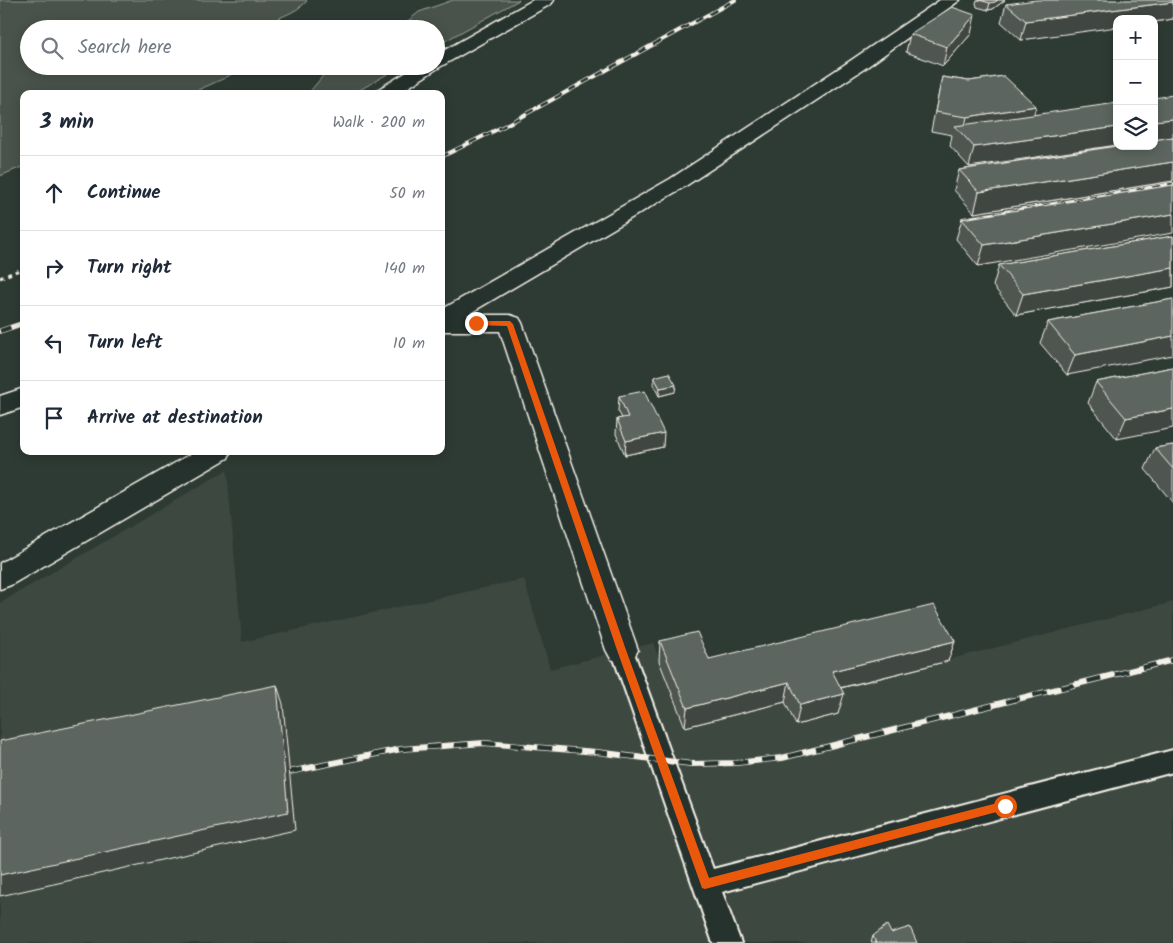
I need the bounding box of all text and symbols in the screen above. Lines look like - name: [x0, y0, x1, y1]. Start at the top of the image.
- map controls: [1113, 15, 1158, 150]
- button: +: [1113, 15, 1158, 60]
- search box: [20, 20, 445, 75]
- text: Search here: [78, 33, 172, 63]
- icon: search: [38, 34, 66, 62]
- button: −: [1113, 60, 1158, 105]
- button: layers: [1113, 105, 1158, 150]
- text: 3 min: [40, 106, 94, 139]
- text: Walk · 200 m: [332, 110, 425, 135]
- text: Continue: [87, 178, 160, 208]
- icon: ahead: [40, 179, 68, 207]
- text: 50 m: [389, 181, 425, 206]
- text: Turn right: [87, 253, 172, 283]
- icon: right: [40, 254, 68, 282]
- text: 140 m: [384, 256, 425, 281]
- route end: [465, 312, 488, 335]
- text: Turn left: [87, 328, 162, 358]
- icon: left: [40, 329, 68, 357]
- text: 10 m: [393, 331, 425, 356]
- text: Arrive at destination: [87, 403, 263, 433]
- icon: arrive: [40, 404, 68, 432]
- route start: [994, 795, 1017, 818]

